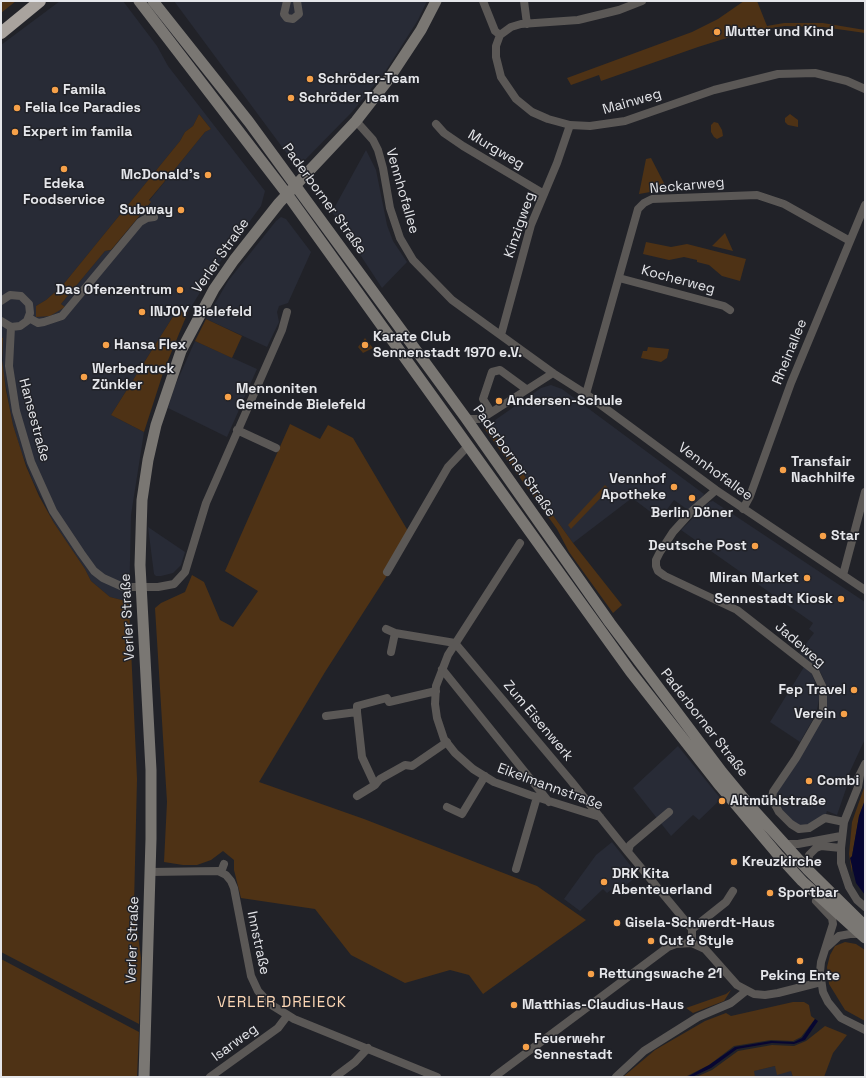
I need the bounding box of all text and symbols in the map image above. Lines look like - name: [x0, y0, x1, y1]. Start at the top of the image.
- place label: Mutter und Kind: [725, 24, 834, 40]
- marker: Mutter und Kind: [712, 27, 722, 37]
- place label: Schröder-Team: [318, 71, 420, 87]
- marker: Schröder-Team: [305, 74, 315, 84]
- place label: Famila: [63, 82, 106, 98]
- marker: Famila: [50, 85, 60, 95]
- street label: Mainweg: [601, 86, 663, 118]
- place label: Schröder Team: [299, 90, 399, 106]
- marker: Schröder Team: [286, 93, 296, 103]
- place label: Felia Ice Paradies: [25, 100, 141, 116]
- marker: Felia Ice Paradies: [12, 103, 22, 113]
- place label: Expert im famila: [23, 124, 132, 140]
- marker: Expert im famila: [10, 127, 20, 137]
- street label: Murgweg: [465, 127, 527, 173]
- street label: Paderborner Straße: [278, 140, 370, 258]
- street label: Vennhofallee: [382, 146, 422, 236]
- marker: Edeka Foodservice: [59, 164, 69, 174]
- place label: McDonald's: [121, 167, 200, 183]
- marker: McDonald's: [203, 170, 213, 180]
- street label: Neckarweg: [649, 174, 725, 198]
- place label: Edeka Foodservice: [23, 176, 105, 208]
- street label: Kinzigweg: [501, 190, 539, 260]
- place label: Subway: [119, 202, 173, 218]
- marker: Subway: [176, 205, 186, 215]
- street label: Verler Straße: [189, 215, 253, 297]
- street label: Kocherweg: [639, 262, 717, 298]
- place label: Das Ofenzentrum: [56, 282, 172, 298]
- marker: Das Ofenzentrum: [175, 285, 185, 295]
- place label: INJOY Bielefeld: [150, 304, 252, 320]
- marker: INJOY Bielefeld: [137, 307, 147, 317]
- street label: Rheinallee: [769, 317, 811, 387]
- place label: Karate Club Sennenstadt 1970 e.V.: [373, 329, 522, 362]
- place label: Hansa Flex: [114, 337, 186, 353]
- marker: Hansa Flex: [101, 340, 111, 350]
- marker: Karate Club Sennenstadt 1970 e.V.: [360, 340, 370, 350]
- place label: Werbedruck Zünkler: [92, 361, 174, 394]
- marker: Werbedruck Zünkler: [79, 372, 89, 382]
- street label: Hansestraße: [15, 377, 53, 463]
- place label: Mennoniten Gemeinde Bielefeld: [236, 381, 366, 414]
- marker: Mennoniten Gemeinde Bielefeld: [223, 392, 233, 402]
- place label: Andersen-Schule: [507, 393, 623, 409]
- marker: Andersen-Schule: [494, 396, 504, 406]
- street label: Paderborner Straße: [469, 402, 559, 520]
- street label: Vennhofallee: [674, 439, 756, 505]
- place label: Transfair Nachhilfe: [791, 454, 855, 486]
- marker: Transfair Nachhilfe: [778, 465, 788, 475]
- place label: Vennhof Apotheke: [601, 471, 666, 504]
- marker: Vennhof Apotheke: [669, 482, 679, 492]
- marker: Berlin Döner: [687, 493, 697, 503]
- place label: Berlin Döner: [651, 505, 733, 521]
- place label: Star: [831, 528, 860, 544]
- marker: Star: [818, 531, 828, 541]
- place label: Deutsche Post: [648, 538, 747, 554]
- marker: Deutsche Post: [750, 541, 760, 551]
- place label: Miran Market: [710, 570, 799, 586]
- street label: Verler Straße: [117, 573, 139, 661]
- marker: Miran Market: [802, 573, 812, 583]
- place label: Sennestadt Kiosk: [714, 591, 833, 607]
- marker: Sennestadt Kiosk: [836, 594, 846, 604]
- street label: Jadeweg: [771, 619, 829, 671]
- street label: Paderborner Straße: [657, 666, 751, 780]
- street label: Zum Eisenwerk: [499, 677, 577, 765]
- place label: Fep Travel: [778, 682, 846, 698]
- marker: Fep Travel: [849, 685, 859, 695]
- place label: Verein: [794, 706, 836, 722]
- marker: Verein: [839, 709, 849, 719]
- street label: Eikelmannstraße: [495, 760, 605, 814]
- place label: Combi: [817, 773, 859, 789]
- marker: Combi: [804, 776, 814, 786]
- place label: Altmühlstraße: [730, 793, 826, 809]
- marker: Altmühlstraße: [717, 796, 727, 806]
- place label: Kreuzkirche: [742, 854, 822, 870]
- marker: Kreuzkirche: [729, 857, 739, 867]
- place label: DRK Kita Abenteuerland: [612, 866, 712, 898]
- marker: DRK Kita Abenteuerland: [599, 877, 609, 887]
- place label: Sportbar: [778, 885, 838, 901]
- marker: Sportbar: [765, 888, 775, 898]
- street label: Verler Straße: [123, 896, 143, 984]
- street label: Innstraße: [243, 910, 273, 976]
- place label: Gisela-Schwerdt-Haus: [625, 915, 775, 931]
- marker: Gisela-Schwerdt-Haus: [612, 918, 622, 928]
- place label: Cut & Style: [659, 933, 734, 949]
- marker: Cut & Style: [646, 936, 656, 946]
- marker: Peking Ente: [795, 956, 805, 966]
- place label: Rettungswache 21: [599, 966, 722, 982]
- place label: Peking Ente: [760, 968, 840, 984]
- marker: Rettungswache 21: [586, 969, 596, 979]
- district label: VERLER DREIECK: [217, 994, 347, 1012]
- place label: Matthias-Claudius-Haus: [522, 997, 684, 1013]
- marker: Matthias-Claudius-Haus: [509, 1000, 519, 1010]
- street label: Isarweg: [209, 1021, 261, 1065]
- place label: Feuerwehr Sennestadt: [534, 1031, 613, 1064]
- marker: Feuerwehr Sennestadt: [521, 1042, 531, 1052]

